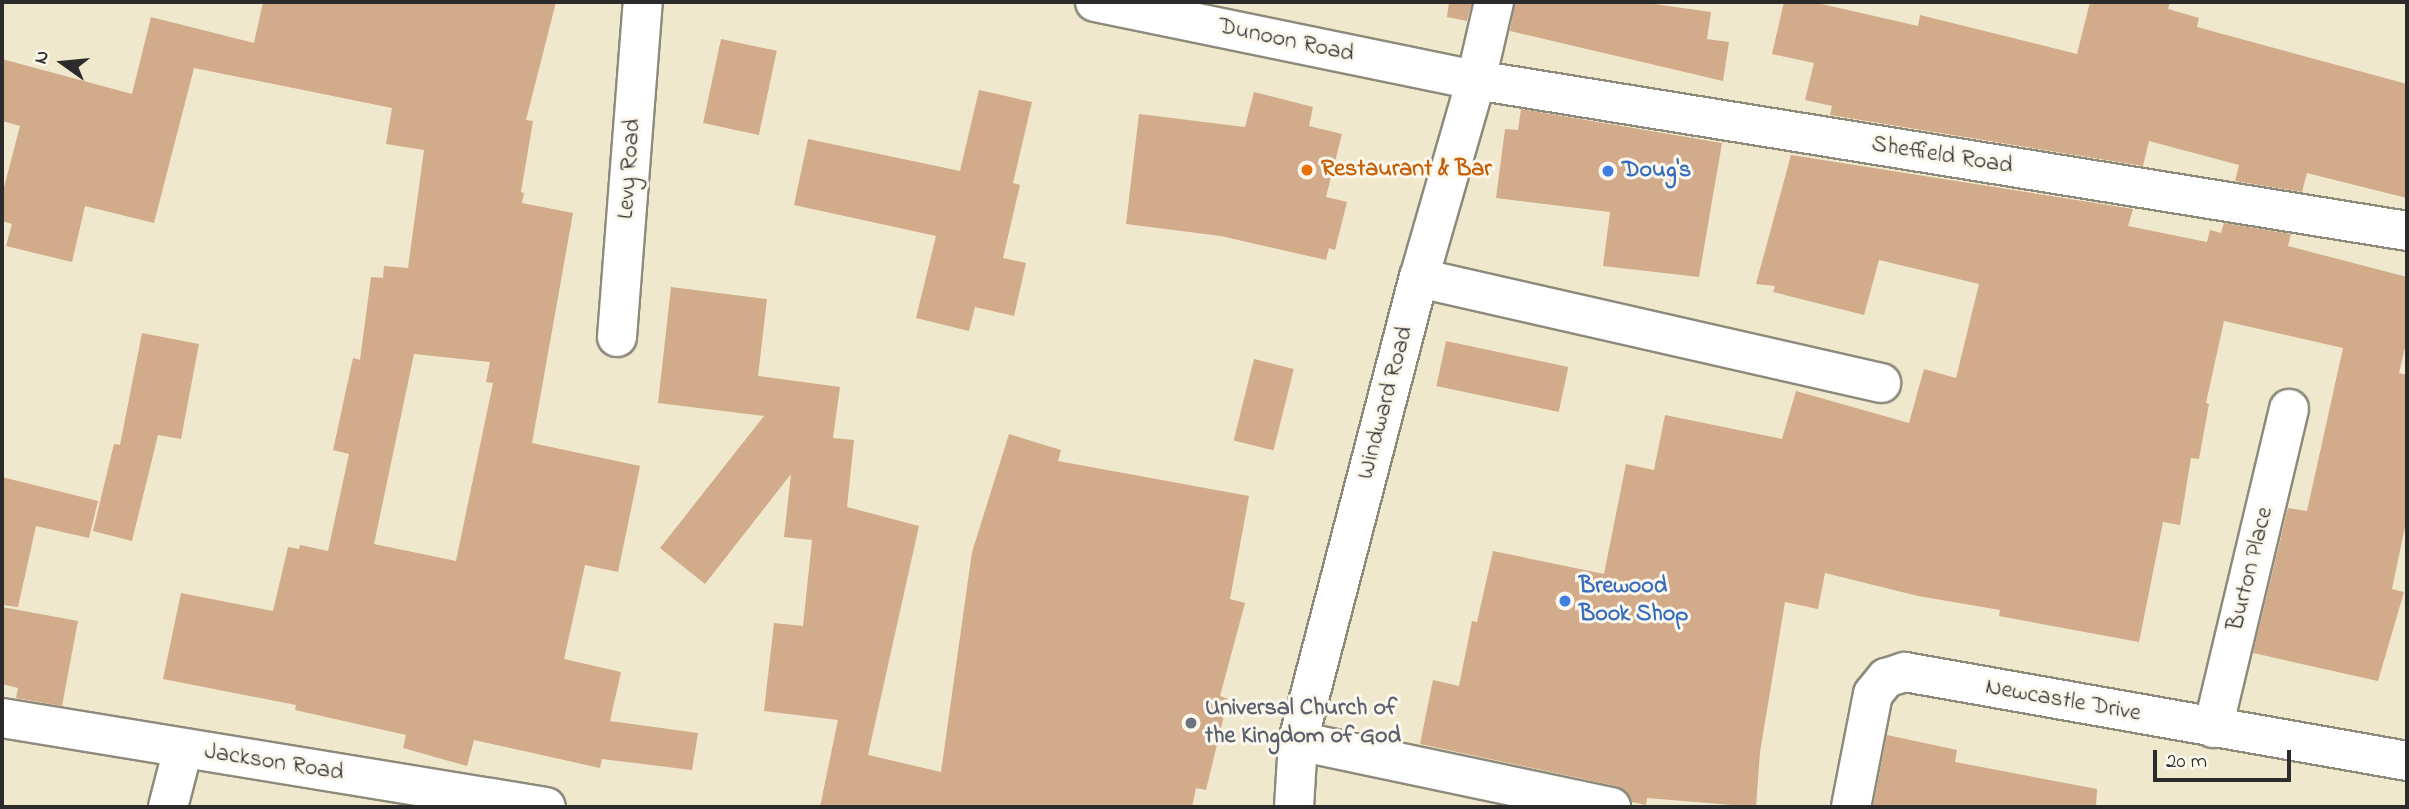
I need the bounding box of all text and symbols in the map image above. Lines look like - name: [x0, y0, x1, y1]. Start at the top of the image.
- street label: Dunoon Road: [1215, 13, 1357, 69]
- north arrow: [28, 28, 98, 98]
- text: N: [28, 48, 57, 67]
- street label: Levy Road: [612, 118, 648, 220]
- street label: Sheffield Road: [1869, 131, 2015, 181]
- place label: Restaurant & Bar: [1321, 156, 1492, 184]
- place label: Doug's: [1622, 157, 1691, 185]
- marker: Restaurant & Bar: [1299, 162, 1315, 178]
- marker: Doug's: [1600, 163, 1616, 179]
- street label: Windward Road: [1352, 323, 1420, 483]
- street label: Burton Place: [2222, 504, 2280, 634]
- place label: Brewood Book Shop: [1579, 573, 1688, 629]
- marker: Brewood Book Shop: [1557, 593, 1573, 609]
- street label: Newcastle Drive: [1983, 673, 2143, 729]
- place label: Universal Church of the Kingdom of God: [1205, 695, 1401, 751]
- marker: Universal Church of the Kingdom of God: [1183, 715, 1199, 731]
- scale bar: [2157, 736, 2295, 780]
- street label: Jackson Road: [202, 738, 346, 788]
- text: 20 m: [2166, 747, 2207, 777]

